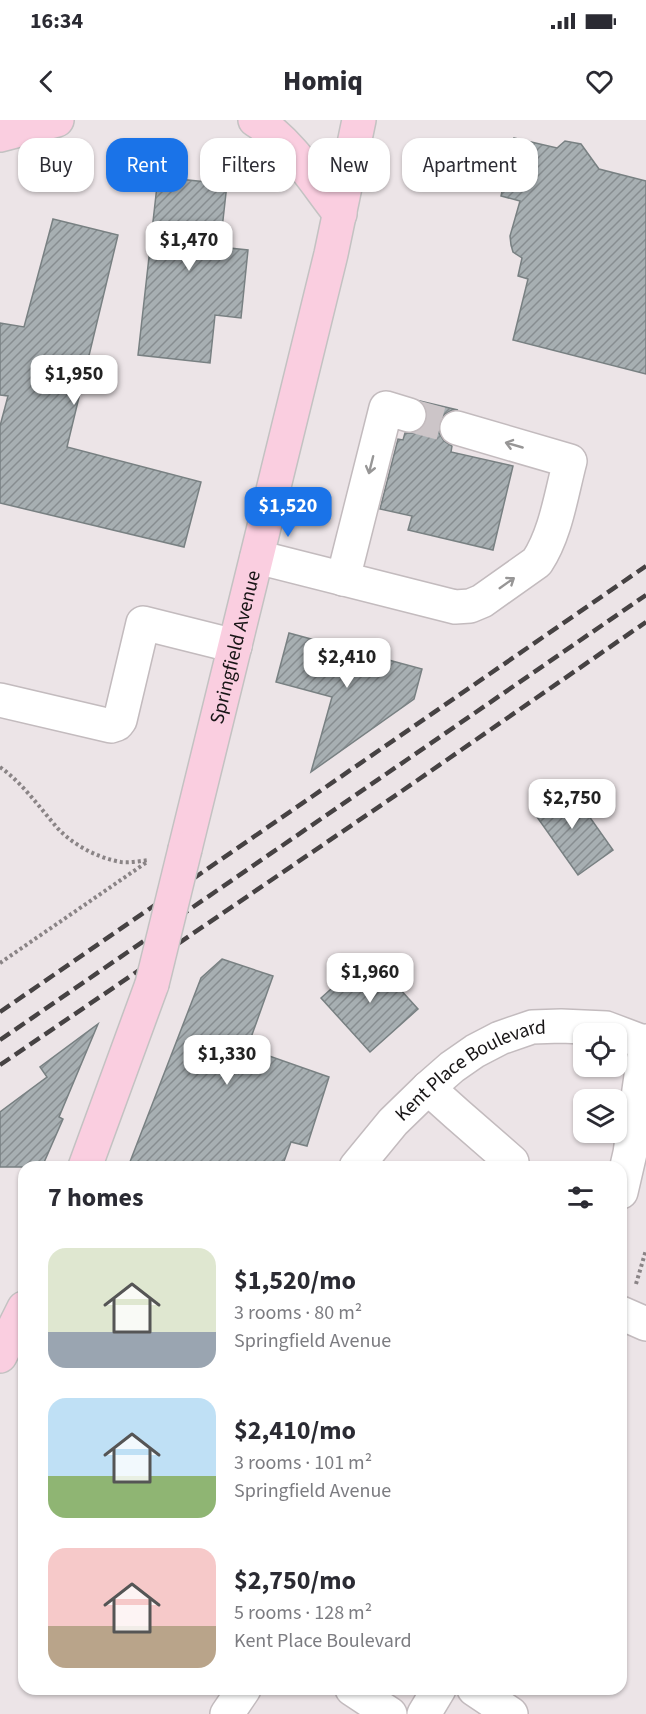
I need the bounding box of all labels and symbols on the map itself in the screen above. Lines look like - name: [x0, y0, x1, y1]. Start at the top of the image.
- pin: $1,470: [140, 221, 238, 272]
- pin: $1,950: [25, 355, 123, 406]
- one-way arrow: [505, 439, 524, 450]
- one-way arrow: [365, 455, 377, 474]
- pin: $1,520: [239, 487, 337, 538]
- street label: Springfield Avenue: [203, 567, 268, 727]
- one-way arrow: [498, 577, 514, 589]
- pin: $2,410: [298, 638, 396, 689]
- pin: $2,750: [523, 779, 621, 830]
- pin: $1,960: [321, 953, 419, 1004]
- street label: Kent Place Boulevard: [389, 1014, 546, 1128]
- pin: $1,330: [178, 1035, 276, 1086]

